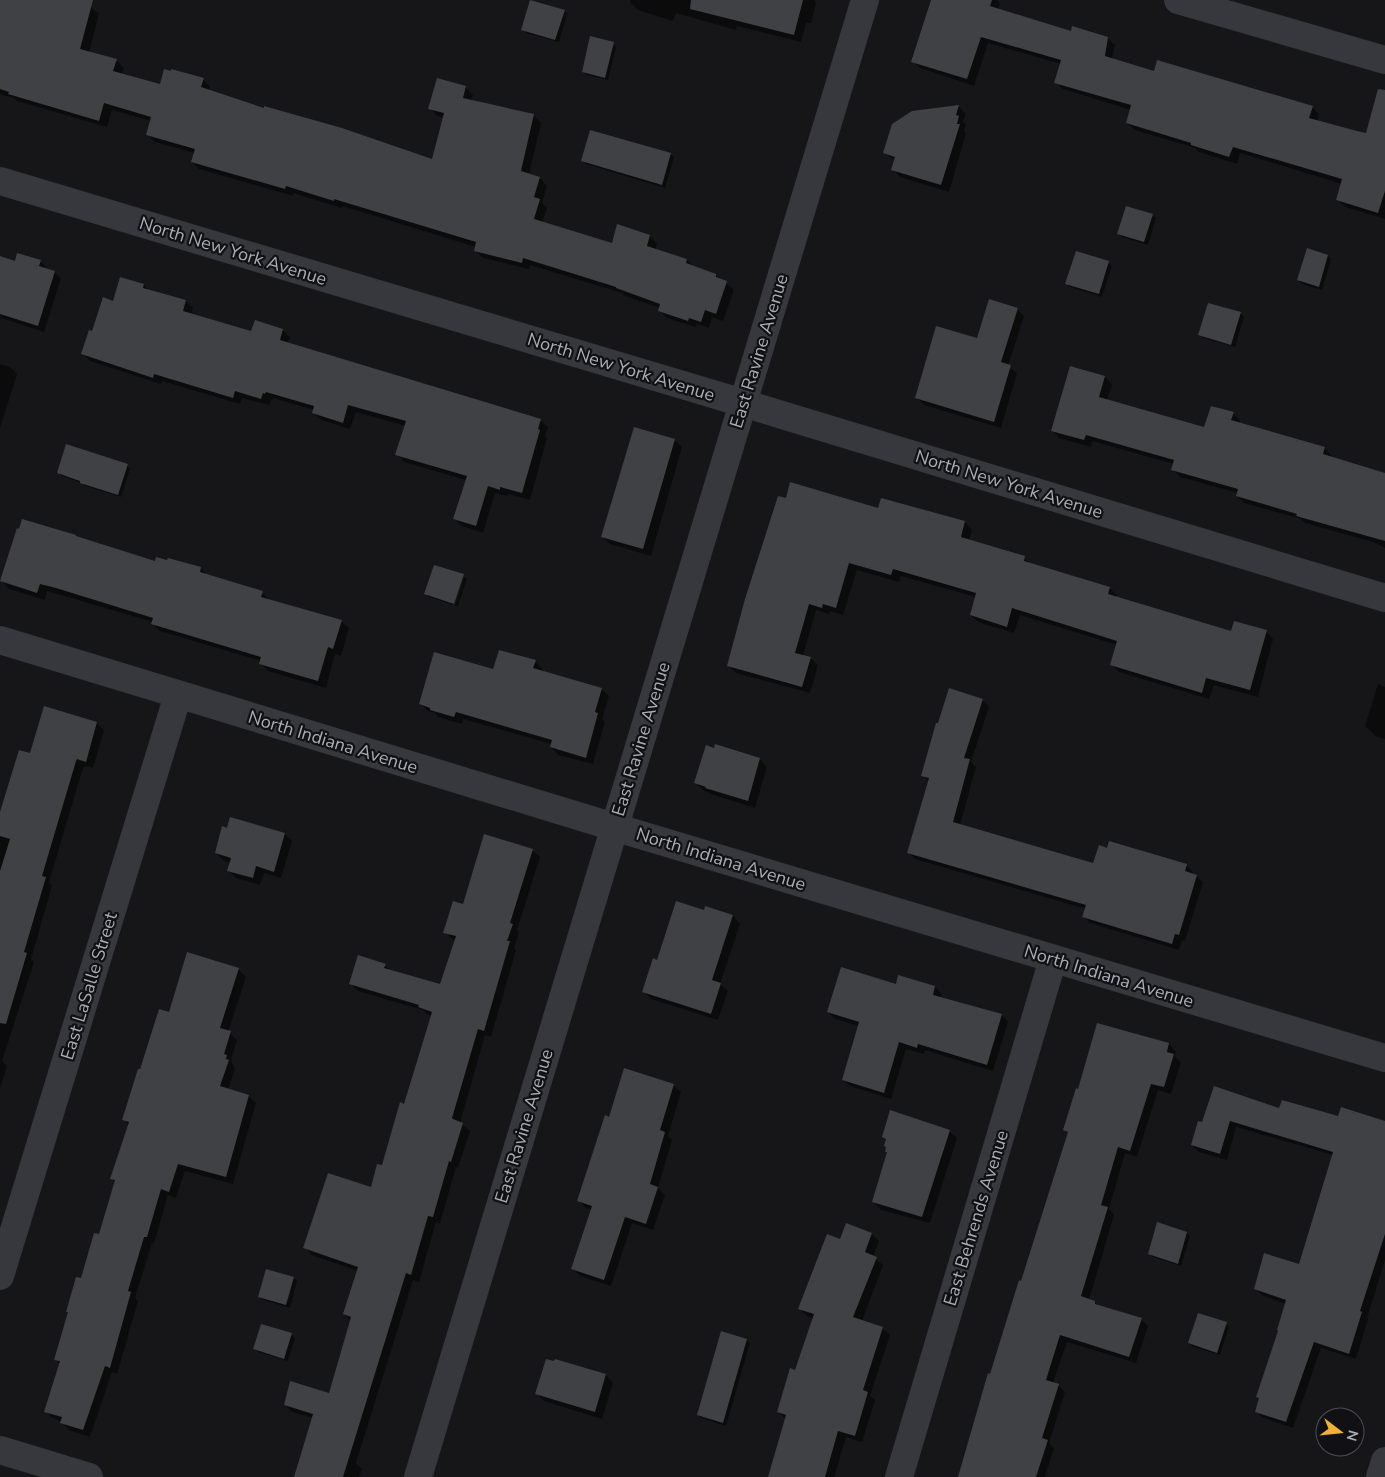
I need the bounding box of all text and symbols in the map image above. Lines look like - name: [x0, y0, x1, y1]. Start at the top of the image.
- street label: North New York Avenue: [136, 211, 330, 291]
- street label: East Ravine Avenue: [724, 271, 794, 431]
- street label: North New York Avenue: [524, 327, 718, 407]
- street label: North New York Avenue: [912, 444, 1106, 524]
- street label: East Ravine Avenue: [606, 659, 676, 819]
- street label: North Indiana Avenue: [245, 705, 421, 779]
- street label: North Indiana Avenue: [633, 822, 809, 896]
- street label: East LaSalle Street: [55, 909, 123, 1063]
- street label: North Indiana Avenue: [1021, 939, 1197, 1013]
- street label: East Ravine Avenue: [489, 1046, 559, 1206]
- street label: East Behrends Avenue: [938, 1127, 1014, 1309]
- north arrow: [1315, 1407, 1365, 1457]
- text: N: [1341, 1428, 1363, 1443]

